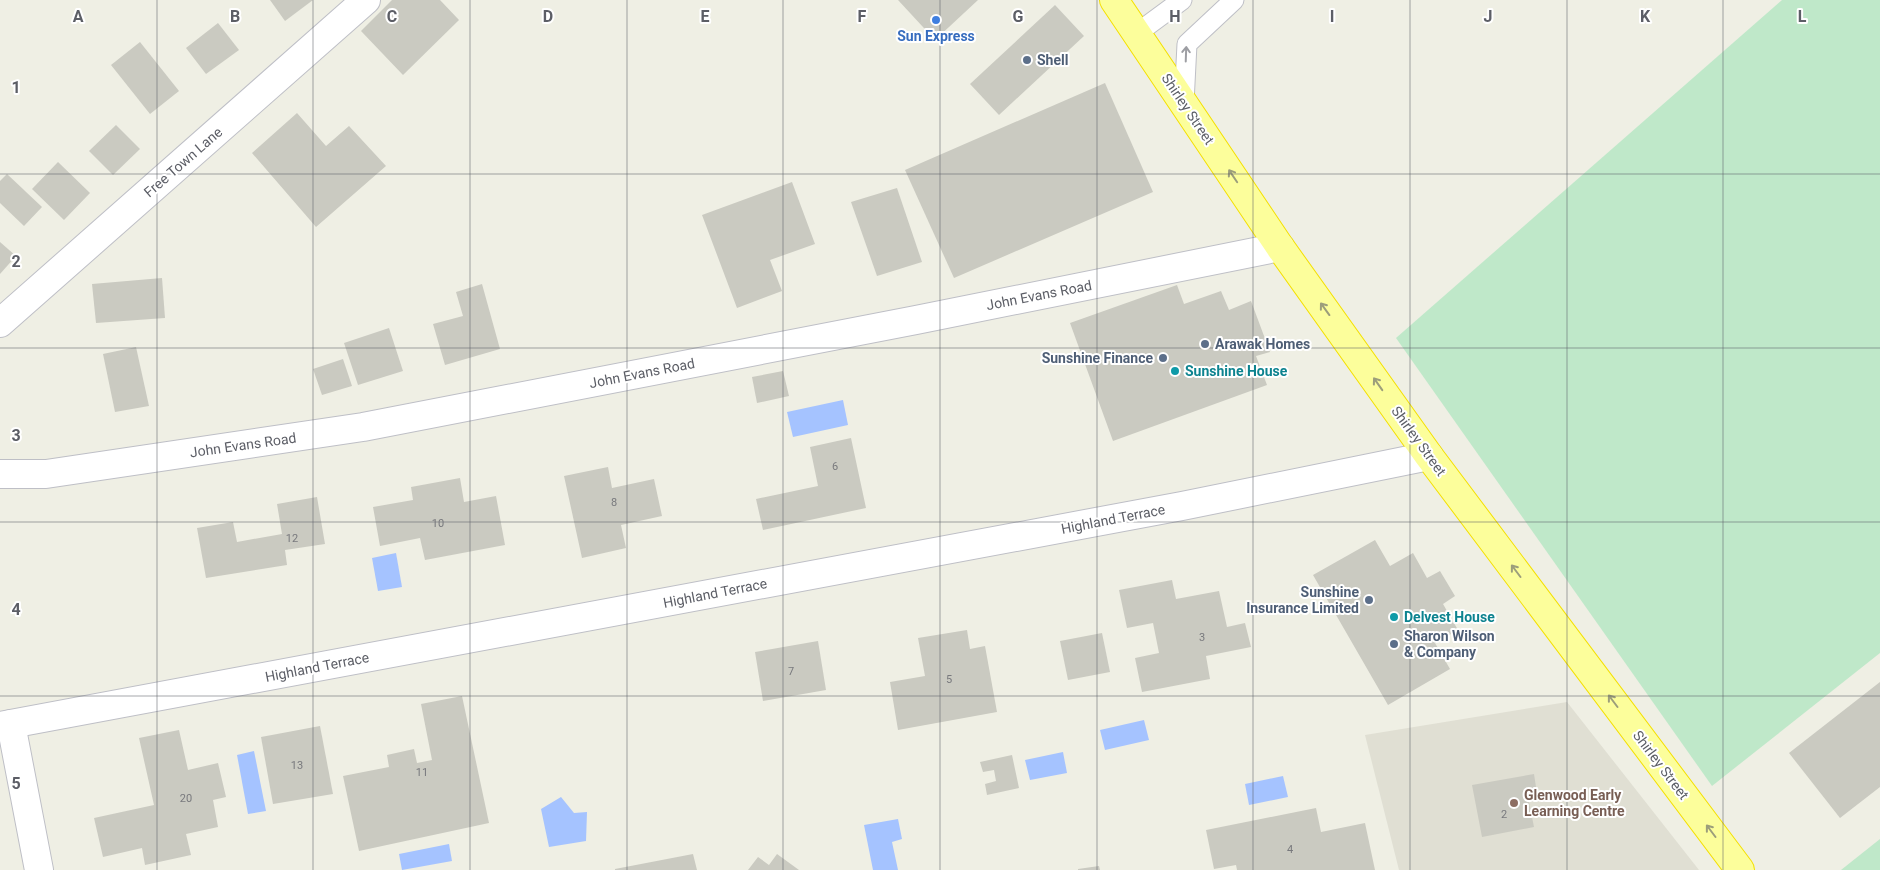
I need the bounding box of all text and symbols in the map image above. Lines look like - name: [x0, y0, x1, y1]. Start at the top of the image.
- text: A: [73, 7, 84, 26]
- text: B: [230, 7, 240, 26]
- text: C: [387, 7, 397, 26]
- text: D: [543, 7, 553, 26]
- text: E: [701, 7, 710, 26]
- text: F: [858, 7, 867, 26]
- text: G: [1013, 7, 1024, 26]
- text: H: [1169, 7, 1181, 26]
- text: I: [1330, 7, 1334, 26]
- text: J: [1484, 7, 1492, 26]
- text: K: [1640, 7, 1651, 26]
- text: L: [1798, 7, 1807, 26]
- marker: Sun Express: [930, 14, 942, 26]
- place label: Sun Express: [897, 28, 975, 44]
- one-way arrow: [1181, 47, 1191, 63]
- place label: Shell: [1037, 52, 1068, 68]
- marker: Shell: [1021, 54, 1033, 66]
- street label: Shirley Street: [1158, 71, 1218, 148]
- text: 1: [11, 78, 21, 97]
- street label: Free Town Lane: [141, 124, 225, 200]
- one-way arrow: [1228, 169, 1238, 183]
- text: 2: [11, 252, 21, 271]
- street label: John Evans Road: [985, 277, 1093, 313]
- one-way arrow: [1320, 302, 1330, 316]
- place label: Arawak Homes: [1215, 336, 1310, 352]
- marker: Arawak Homes: [1199, 338, 1211, 350]
- place label: Sunshine Finance: [1042, 350, 1153, 366]
- marker: Sunshine Finance: [1157, 352, 1169, 364]
- street label: John Evans Road: [588, 355, 696, 391]
- place label: Sunshine House: [1185, 363, 1288, 379]
- marker: Sunshine House: [1169, 365, 1181, 377]
- one-way arrow: [1373, 377, 1383, 391]
- street label: Shirley Street: [1388, 403, 1450, 479]
- text: 3: [11, 426, 21, 445]
- street label: John Evans Road: [189, 430, 297, 460]
- house number: 6: [832, 460, 838, 473]
- house number: 8: [611, 496, 617, 509]
- street label: Highland Terrace: [1060, 501, 1166, 537]
- house number: 10: [432, 517, 444, 530]
- house number: 12: [286, 532, 298, 545]
- one-way arrow: [1510, 565, 1521, 578]
- street label: Highland Terrace: [662, 575, 768, 611]
- place label: Sunshine Insurance Limited: [1246, 584, 1359, 616]
- marker: Sunshine Insurance Limited: [1363, 594, 1375, 606]
- text: 4: [11, 600, 21, 619]
- place label: Delvest House: [1404, 609, 1495, 625]
- marker: Delvest House: [1388, 611, 1400, 623]
- place label: Sharon Wilson & Company: [1404, 628, 1495, 660]
- house number: 3: [1199, 631, 1205, 644]
- marker: Sharon Wilson & Company: [1388, 638, 1400, 650]
- street label: Highland Terrace: [264, 649, 370, 685]
- house number: 7: [788, 665, 794, 678]
- house number: 5: [946, 673, 952, 686]
- one-way arrow: [1608, 694, 1618, 708]
- street label: Shirley Street: [1630, 727, 1692, 803]
- house number: 13: [291, 759, 303, 772]
- house number: 11: [416, 766, 428, 779]
- text: 5: [11, 774, 21, 793]
- place label: Glenwood Early Learning Centre: [1524, 787, 1625, 819]
- house number: 20: [180, 792, 192, 805]
- marker: Glenwood Early Learning Centre: [1508, 797, 1520, 809]
- house number: 2: [1501, 808, 1507, 821]
- one-way arrow: [1706, 824, 1716, 838]
- house number: 4: [1287, 843, 1293, 856]

